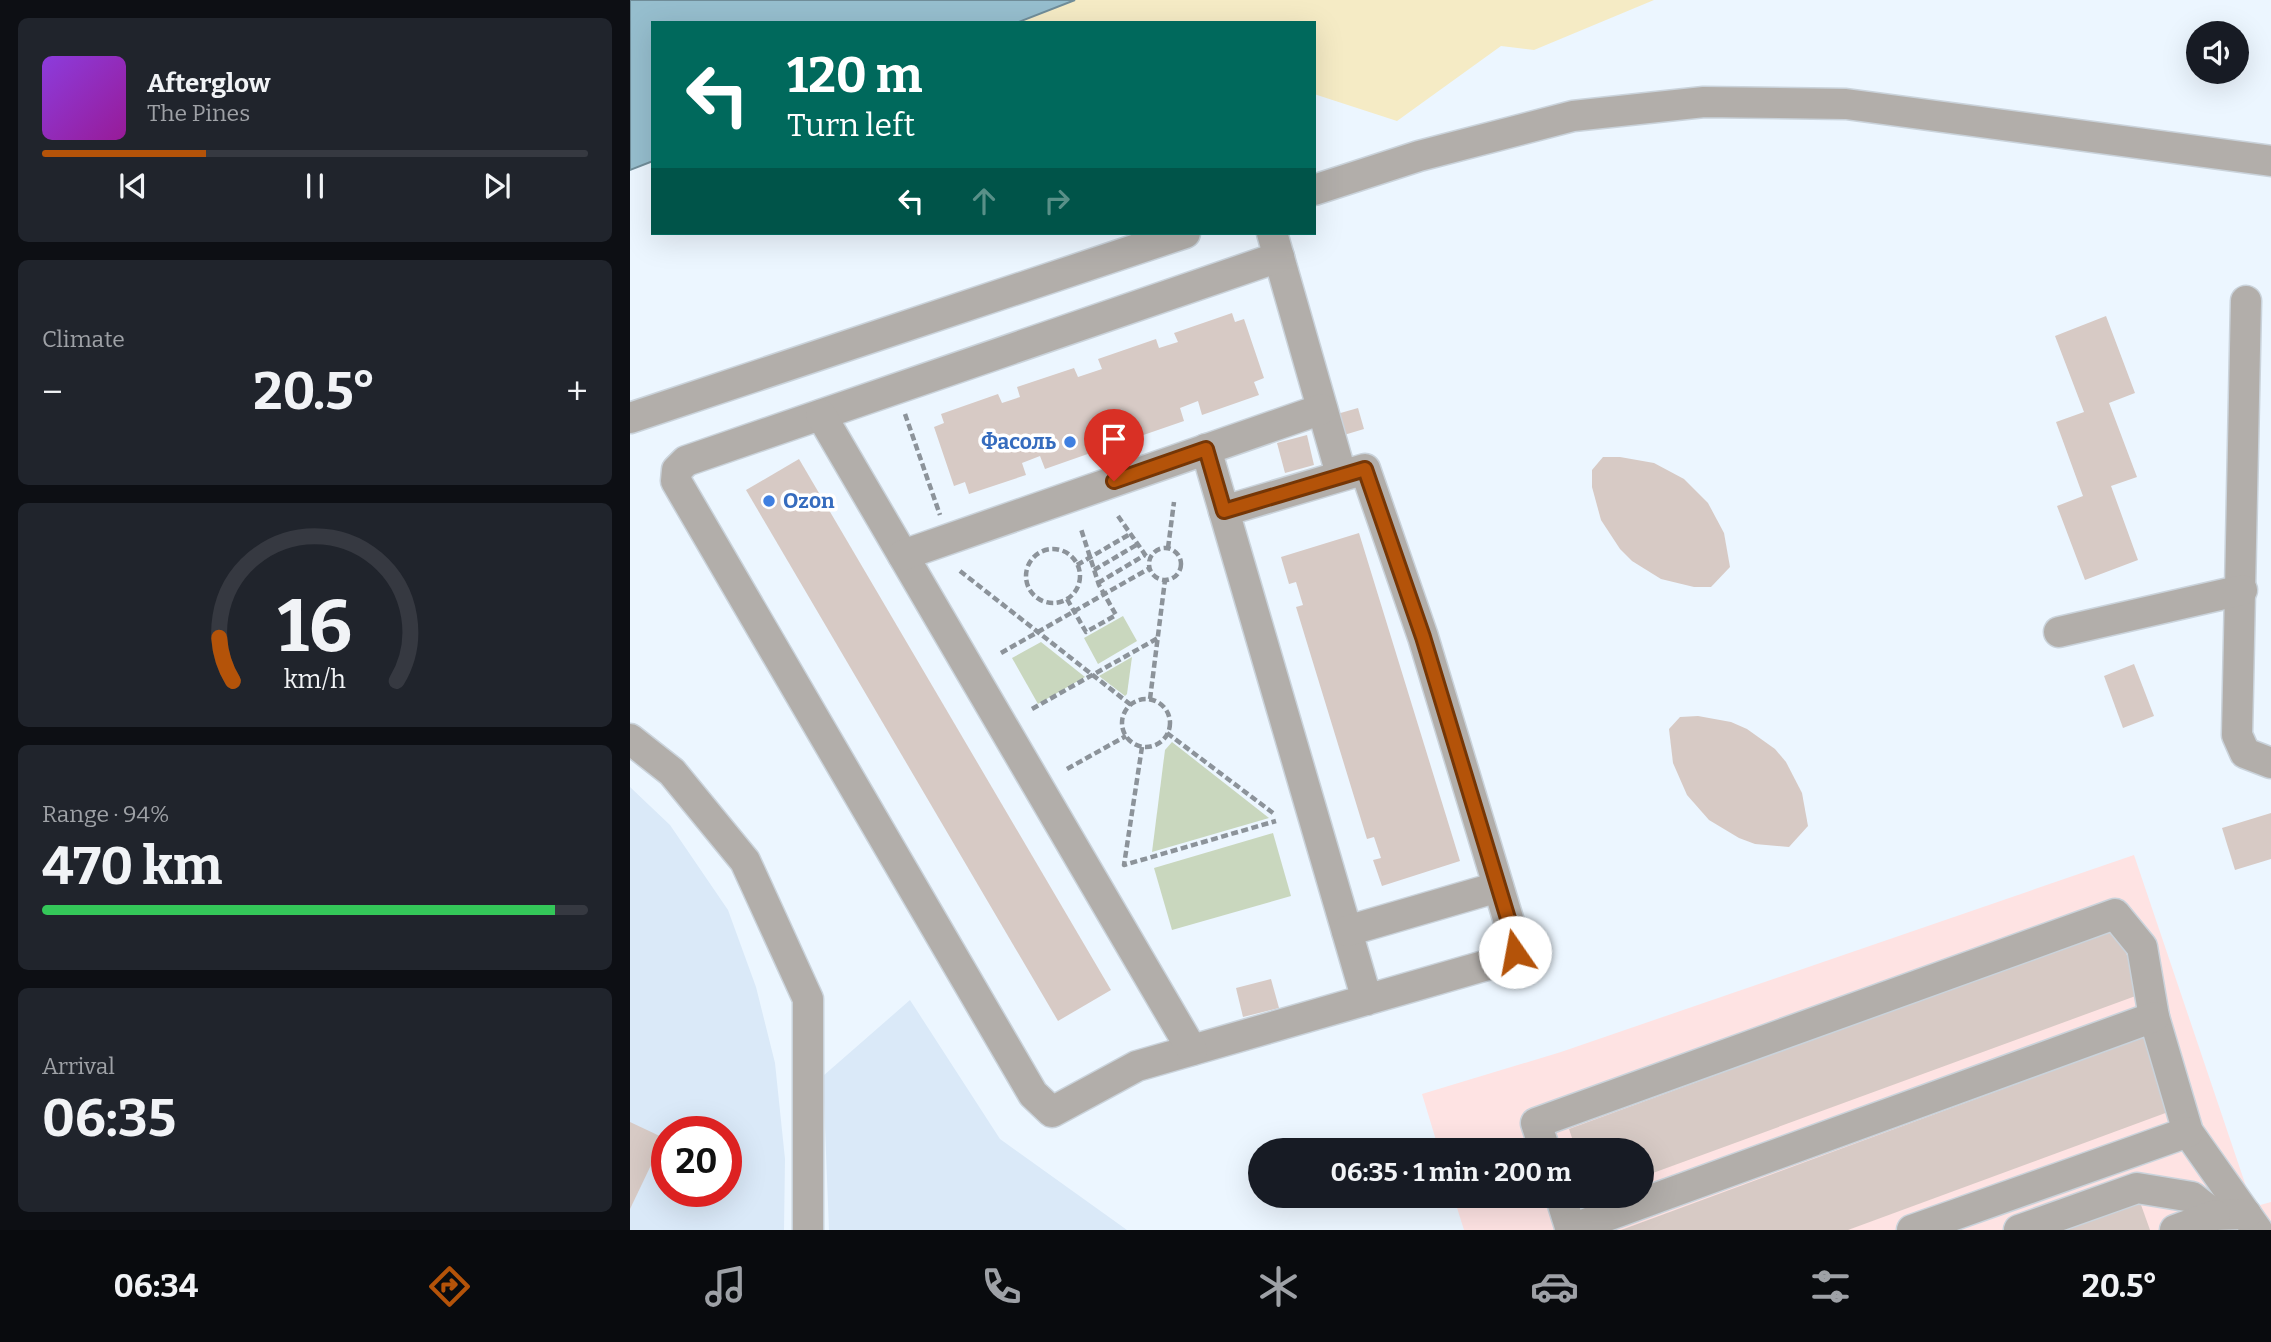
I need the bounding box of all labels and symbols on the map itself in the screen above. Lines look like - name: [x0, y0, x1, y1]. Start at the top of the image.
- pin: [1084, 409, 1144, 481]
- place label: Фасоль: [981, 429, 1057, 455]
- marker: Фасоль: [1062, 434, 1078, 450]
- place label: Ozon: [783, 488, 835, 514]
- marker: Ozon: [761, 493, 777, 509]
- position arrow: [1478, 915, 1552, 989]
- speed limit sign: 20: [651, 1116, 742, 1207]

